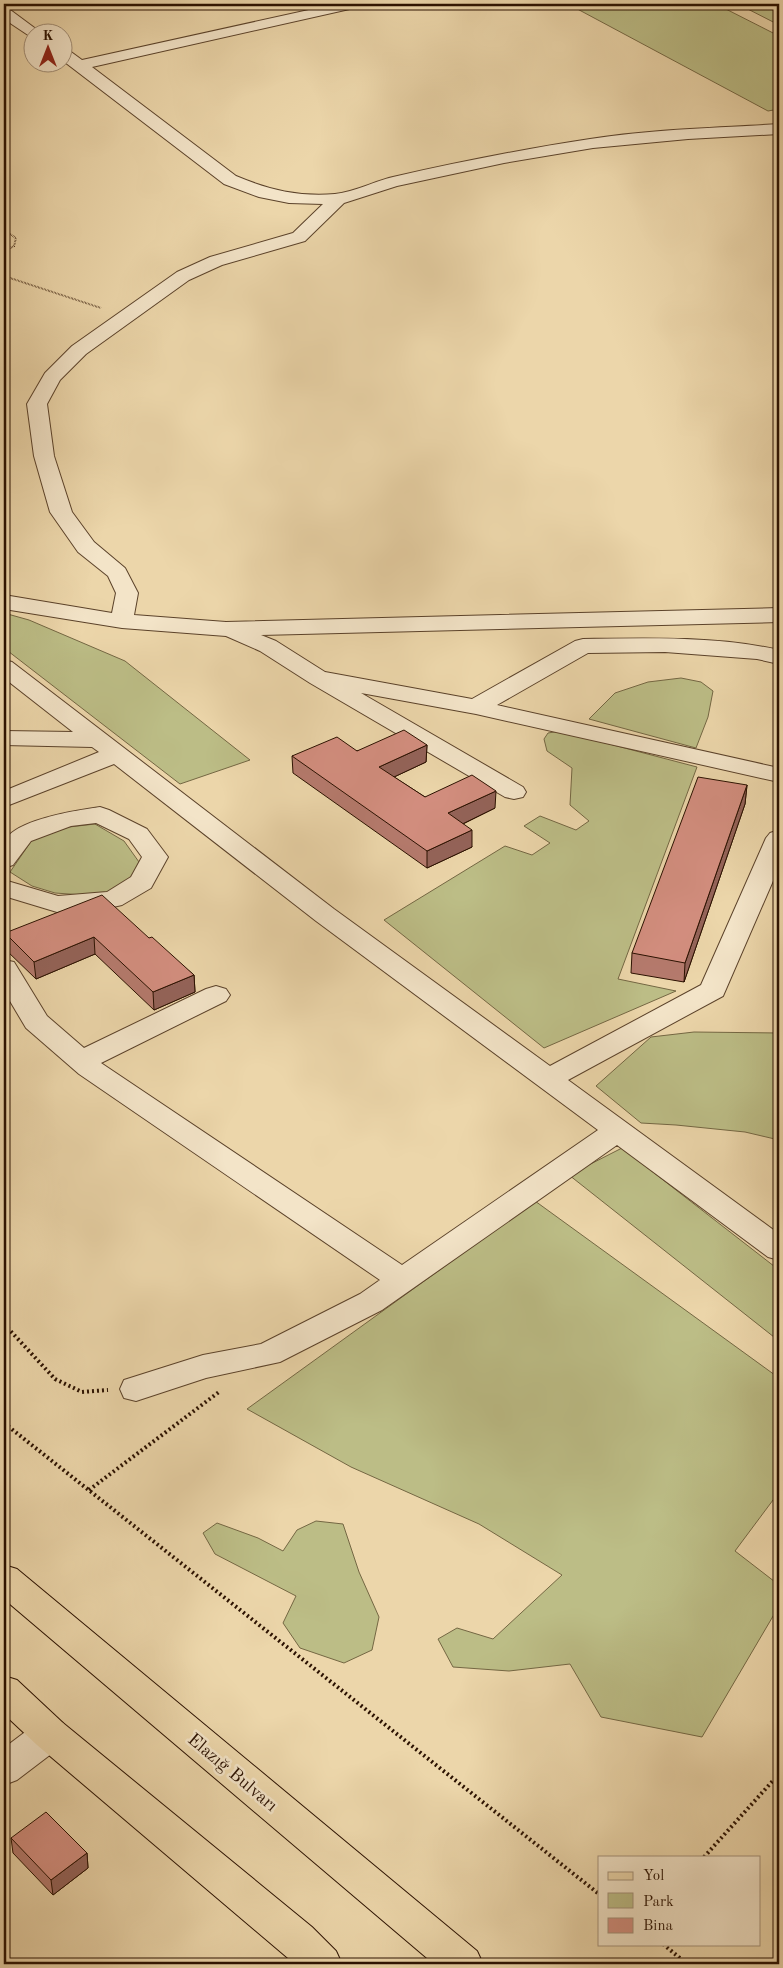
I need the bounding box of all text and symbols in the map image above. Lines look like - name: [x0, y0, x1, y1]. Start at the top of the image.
- north arrow: [22, 22, 72, 72]
- text: K: [43, 29, 54, 43]
- street label: Elazığ Bulvarı: [184, 1730, 281, 1815]
- legend: [598, 1856, 760, 1946]
- text: Yol: [643, 1869, 664, 1884]
- text: Park: [643, 1895, 674, 1910]
- text: Bina: [643, 1919, 674, 1934]

